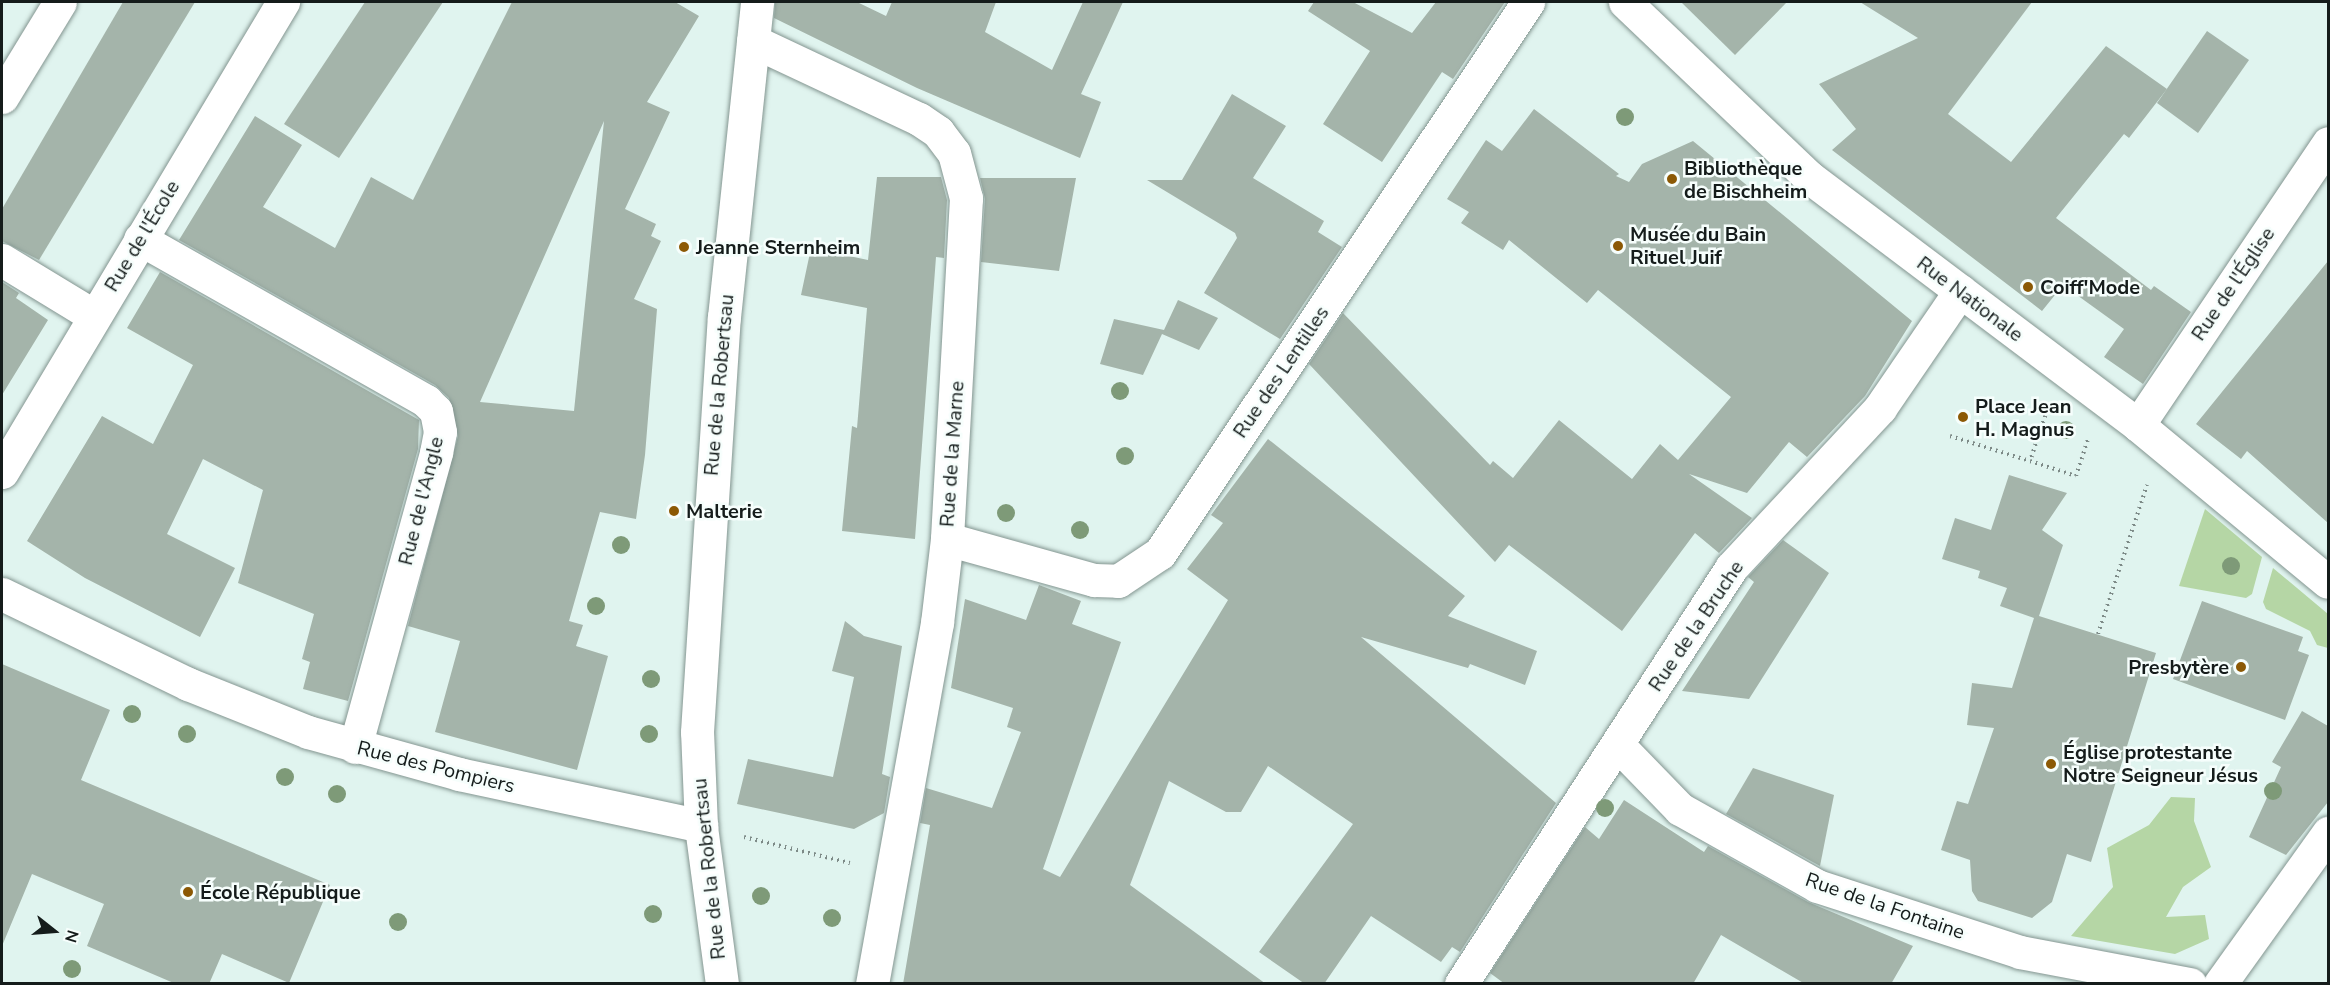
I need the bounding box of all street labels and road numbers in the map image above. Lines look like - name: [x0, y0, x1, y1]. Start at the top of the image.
- street label: Rue de l'École: [99, 176, 185, 296]
- street label: Rue de l'Église: [2186, 223, 2280, 345]
- street label: Rue Nationale: [1912, 251, 2028, 347]
- street label: Rue de la Robertsau: [699, 293, 739, 477]
- street label: Rue des Lentilles: [1228, 302, 1334, 442]
- street label: Rue de la Marne: [935, 380, 969, 528]
- street label: Rue de l'Angle: [393, 434, 449, 568]
- street label: Rue de la Bruche: [1643, 556, 1749, 696]
- street label: Rue des Pompiers: [355, 736, 517, 798]
- street label: Rue de la Robertsau: [688, 777, 730, 961]
- street label: Rue de la Fontaine: [1802, 868, 1968, 944]

